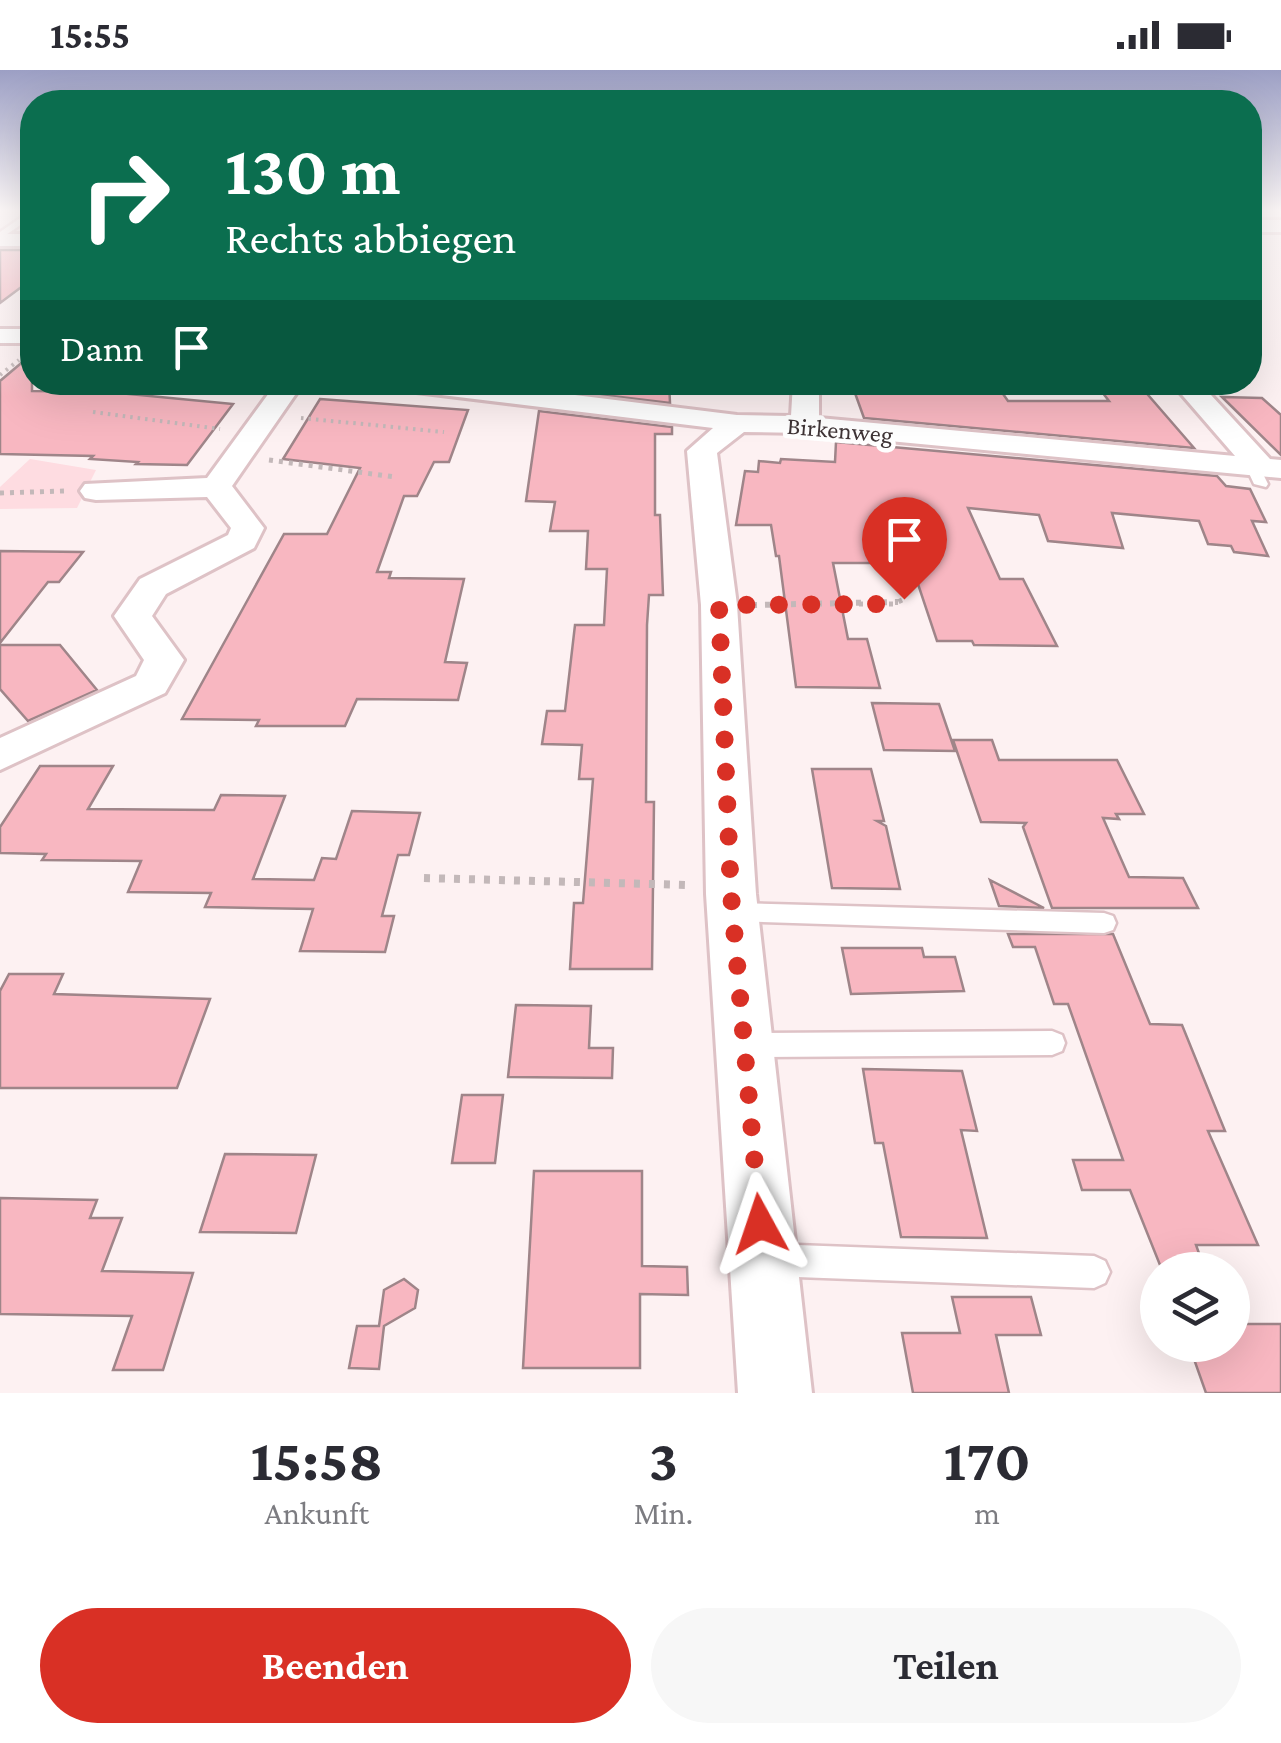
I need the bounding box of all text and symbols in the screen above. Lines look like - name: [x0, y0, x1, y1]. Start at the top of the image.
- text: 15:55: [50, 14, 130, 56]
- icon: right: [60, 130, 190, 260]
- text: 130 m: [225, 131, 401, 209]
- text: Rechts abbiegen: [225, 213, 516, 263]
- icon: arrive: [164, 320, 219, 375]
- text: Dann: [60, 327, 144, 369]
- street label: Birkenweg: [786, 412, 894, 449]
- pin: [862, 497, 947, 600]
- icon: arrive: [877, 512, 932, 567]
- position arrow: [708, 1172, 812, 1276]
- map controls: [1140, 1252, 1250, 1362]
- button: layers: [1140, 1252, 1250, 1362]
- text: 15:58: [250, 1426, 383, 1493]
- text: 3: [649, 1426, 678, 1493]
- text: 170: [944, 1426, 1031, 1493]
- text: Ankunft: [264, 1495, 369, 1531]
- text: Min.: [634, 1495, 693, 1531]
- text: m: [974, 1495, 1000, 1531]
- button: Beenden: [40, 1608, 631, 1723]
- button: Teilen: [651, 1608, 1241, 1723]

